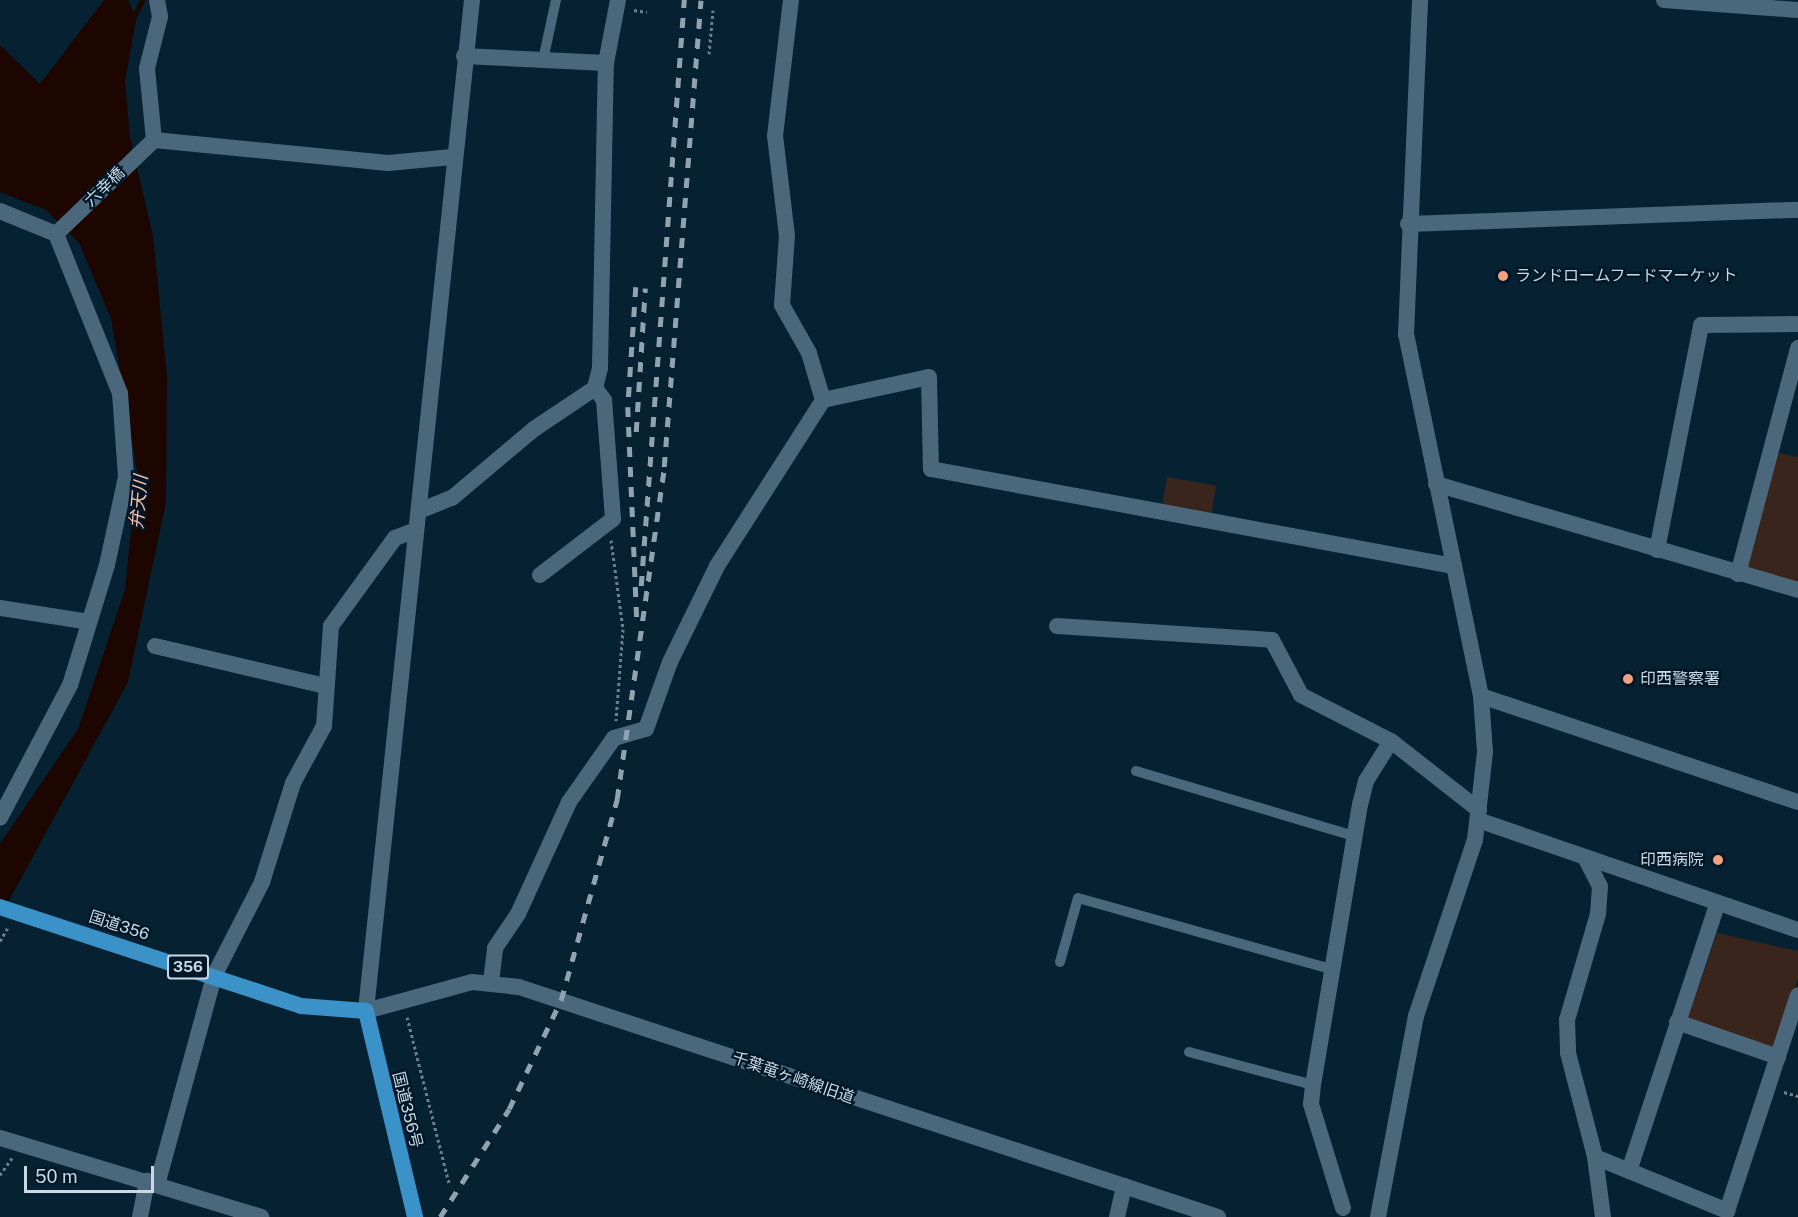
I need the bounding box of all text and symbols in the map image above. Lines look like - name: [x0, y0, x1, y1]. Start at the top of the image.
- street label: 六幸橋: [81, 163, 129, 211]
- place label: ランドロームフードマーケット: [1515, 266, 1739, 286]
- marker: ランドロームフードマーケット: [1496, 269, 1510, 283]
- water label: 弁天川: [126, 474, 152, 530]
- place label: 印西警察署: [1640, 669, 1720, 689]
- marker: 印西警察署: [1621, 672, 1635, 686]
- place label: 印西病院: [1640, 850, 1704, 870]
- marker: 印西病院: [1709, 851, 1727, 869]
- street label: 国道356: [86, 907, 152, 945]
- road number: 356: [166, 955, 210, 979]
- street label: 千葉竜ヶ崎線旧道: [729, 1048, 857, 1108]
- street label: 国道356号: [388, 1070, 426, 1150]
- scale bar: [27, 1154, 158, 1192]
- text: 50 m: [35, 1166, 78, 1187]

